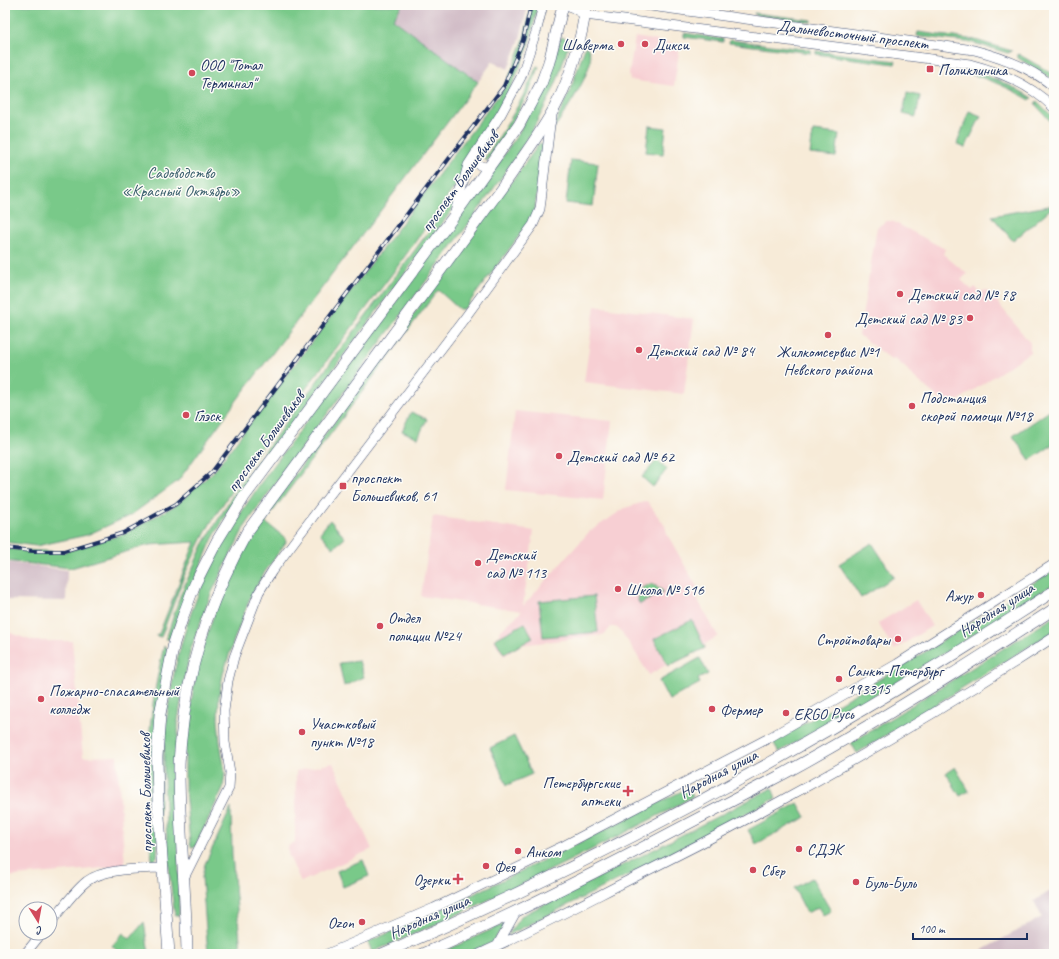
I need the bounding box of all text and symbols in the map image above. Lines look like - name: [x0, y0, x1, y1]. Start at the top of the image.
- street label: Дальневосточный проспект: [776, 16, 931, 54]
- place label: Шаверма: [562, 35, 614, 55]
- place label: Дикси: [653, 35, 690, 55]
- marker: Шаверма: [616, 39, 626, 49]
- marker: Дикси: [640, 39, 650, 49]
- place label: ООО "Тотал Терминал": [200, 55, 263, 93]
- place label: Поликлиника: [938, 60, 1009, 80]
- marker: Поликлиника: [925, 64, 935, 74]
- marker: ООО "Тотал Терминал": [187, 68, 197, 78]
- street label: проспект Большевиков: [417, 125, 505, 236]
- park label: Садоводство «Красный Октябрь»: [122, 163, 240, 201]
- place label: Детский сад № 78: [908, 285, 1017, 305]
- marker: Детский сад № 78: [895, 289, 905, 299]
- place label: Детский сад № 83: [855, 309, 964, 329]
- marker: Детский сад № 83: [965, 313, 975, 323]
- marker: Жилкомсервис №1 Невского района: [823, 330, 833, 340]
- place label: Детский сад № 84: [647, 341, 756, 361]
- place label: Жилкомсервис №1 Невского района: [777, 342, 880, 380]
- marker: Детский сад № 84: [634, 345, 644, 355]
- street label: проспект Большевиков: [223, 385, 311, 496]
- place label: Подстанция скорой помощи №18: [920, 388, 1034, 426]
- marker: Подстанция скорой помощи №18: [907, 401, 917, 411]
- place label: Глэск: [194, 406, 222, 426]
- marker: Глэск: [181, 410, 191, 420]
- place label: Детский сад № 62: [567, 447, 676, 467]
- marker: Детский сад № 62: [554, 451, 564, 461]
- place label: проспект Большевиков, 61: [351, 468, 437, 506]
- marker: проспект Большевиков, 61: [338, 481, 348, 491]
- place label: Детский сад № 113: [486, 545, 548, 583]
- marker: Детский сад № 113: [473, 558, 483, 568]
- street label: Народная улица: [955, 578, 1039, 642]
- place label: Школа № 516: [626, 580, 705, 600]
- marker: Школа № 516: [613, 584, 623, 594]
- place label: Ажур: [945, 586, 974, 606]
- marker: Ажур: [976, 590, 986, 600]
- place label: Отдел полиции №24: [388, 608, 463, 646]
- marker: Отдел полиции №24: [375, 621, 385, 631]
- place label: Стройтовары: [816, 630, 892, 650]
- marker: Стройтовары: [893, 634, 903, 644]
- place label: Санкт-Петербург 193315: [847, 661, 945, 699]
- marker: Санкт-Петербург 193315: [834, 674, 844, 684]
- place label: Пожарно-спасательный колледж: [49, 681, 181, 719]
- marker: Пожарно-спасательный колледж: [36, 694, 46, 704]
- place label: Фермер: [720, 700, 763, 720]
- marker: Фермер: [707, 704, 717, 714]
- place label: ERGO Русь: [794, 704, 855, 724]
- marker: ERGO Русь: [781, 708, 791, 718]
- place label: Участковый пункт №18: [310, 714, 377, 752]
- marker: Участковый пункт №18: [297, 727, 307, 737]
- street label: проспект Большевиков: [135, 730, 157, 853]
- street label: Народная улица: [676, 744, 762, 803]
- place label: Петербургские аптеки: [543, 773, 622, 811]
- marker: Петербургские аптеки: [623, 786, 633, 796]
- place label: СДЭК: [807, 840, 845, 860]
- place label: Анком: [526, 842, 562, 862]
- marker: СДЭК: [794, 844, 804, 854]
- marker: Анком: [513, 846, 523, 856]
- place label: Фея: [494, 857, 516, 877]
- marker: Фея: [481, 861, 491, 871]
- place label: Сбер: [761, 861, 786, 881]
- marker: Сбер: [748, 865, 758, 875]
- place label: Озерки: [414, 870, 451, 890]
- place label: Буль-Буль: [864, 873, 918, 893]
- marker: Озерки: [453, 874, 463, 884]
- marker: Буль-Буль: [851, 877, 861, 887]
- street label: Народная улица: [386, 890, 473, 943]
- north arrow: [18, 901, 58, 941]
- place label: Ozon: [328, 913, 355, 933]
- scale bar: [913, 915, 1027, 941]
- marker: Ozon: [357, 917, 367, 927]
- text: 100 m: [919, 921, 946, 937]
- text: С: [34, 923, 44, 939]

